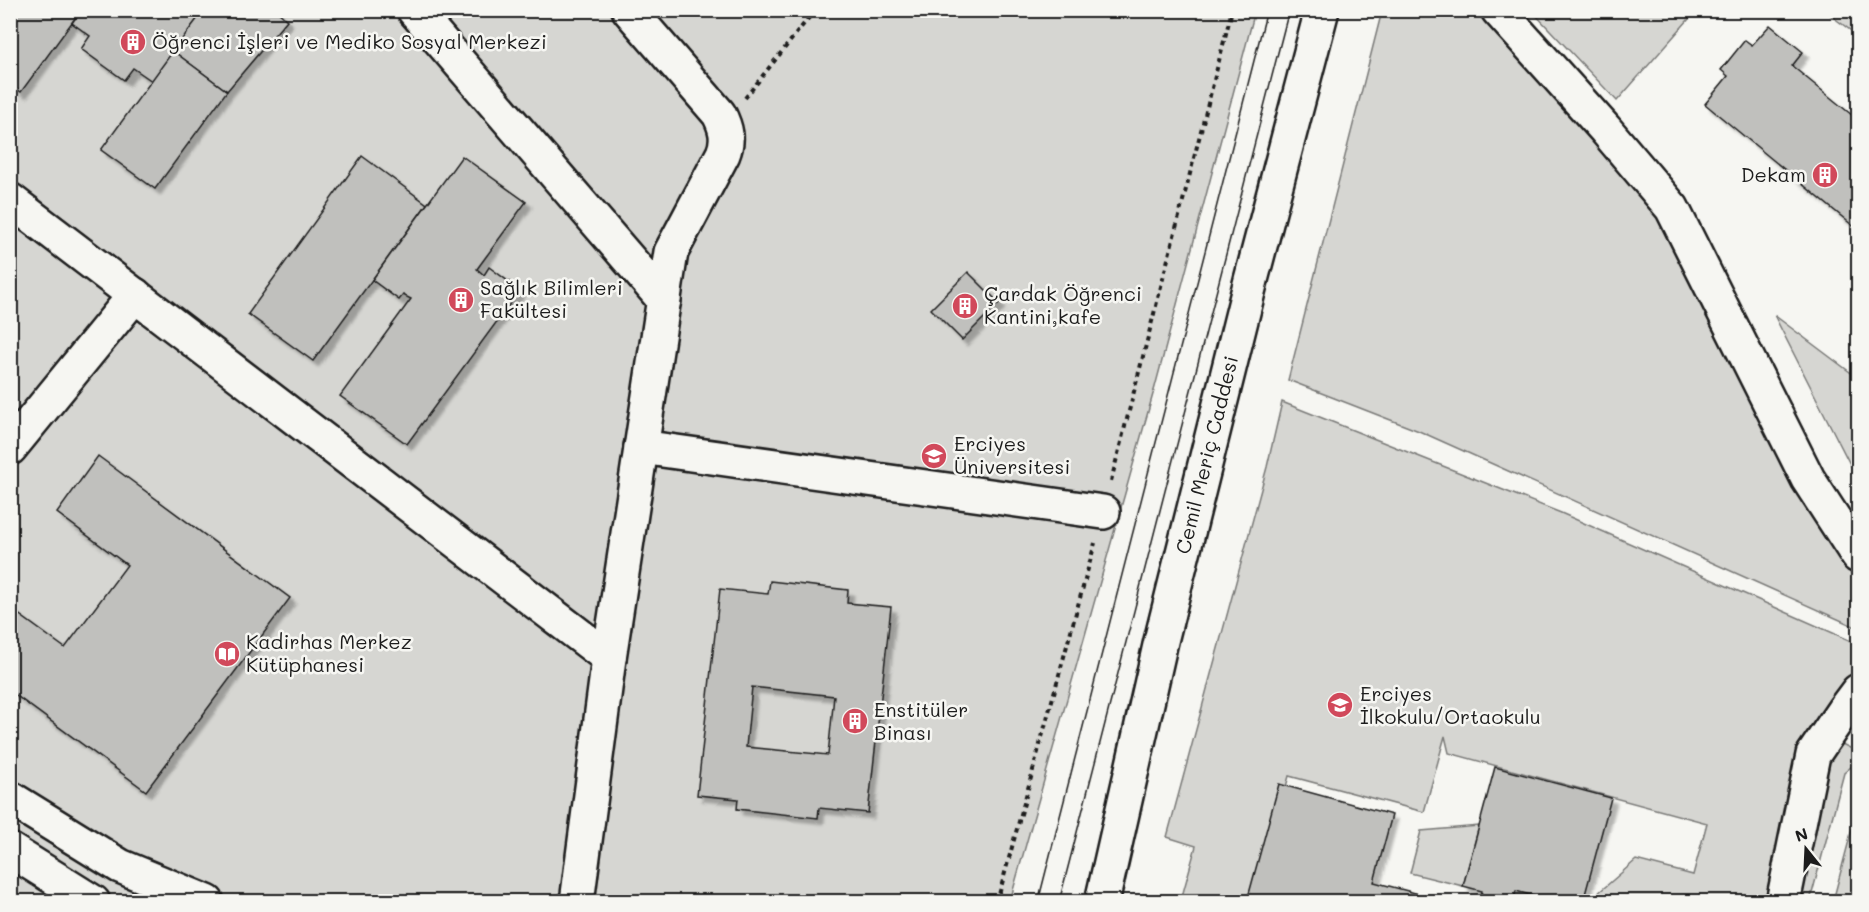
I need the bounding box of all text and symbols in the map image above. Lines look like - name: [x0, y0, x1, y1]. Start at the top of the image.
- building icon: Öğrenci İşleri ve Mediko Sosyal Merkezi: [118, 27, 148, 57]
- place label: Öğrenci İşleri ve Mediko Sosyal Merkezi: [152, 28, 547, 54]
- building icon: Dekam: [1810, 160, 1840, 190]
- place label: Dekam: [1741, 161, 1806, 187]
- place label: Sağlık Bilimleri Fakültesi: [480, 274, 623, 323]
- place label: Çardak Öğrenci Kantini,kafe: [984, 280, 1142, 329]
- building icon: Sağlık Bilimleri Fakültesi: [446, 285, 476, 315]
- building icon: Çardak Öğrenci Kantini,kafe: [950, 291, 980, 321]
- street label: Cemil Meriç Caddesi: [1169, 353, 1243, 556]
- place label: Erciyes Üniversitesi: [954, 430, 1070, 479]
- school or university icon: Erciyes Üniversitesi: [919, 441, 949, 471]
- place label: Kadirhas Merkez Kütüphanesi: [246, 628, 412, 677]
- library icon: Kadirhas Merkez Kütüphanesi: [212, 639, 242, 669]
- place label: Erciyes İlkokulu/Ortaokulu: [1360, 680, 1541, 729]
- school or university icon: Erciyes İlkokulu/Ortaokulu: [1325, 690, 1355, 720]
- place label: Enstitüler Binası: [874, 696, 968, 745]
- building icon: Enstitüler Binası: [840, 706, 870, 736]
- north arrow: [1776, 819, 1836, 879]
- text: N: [1792, 822, 1810, 846]

